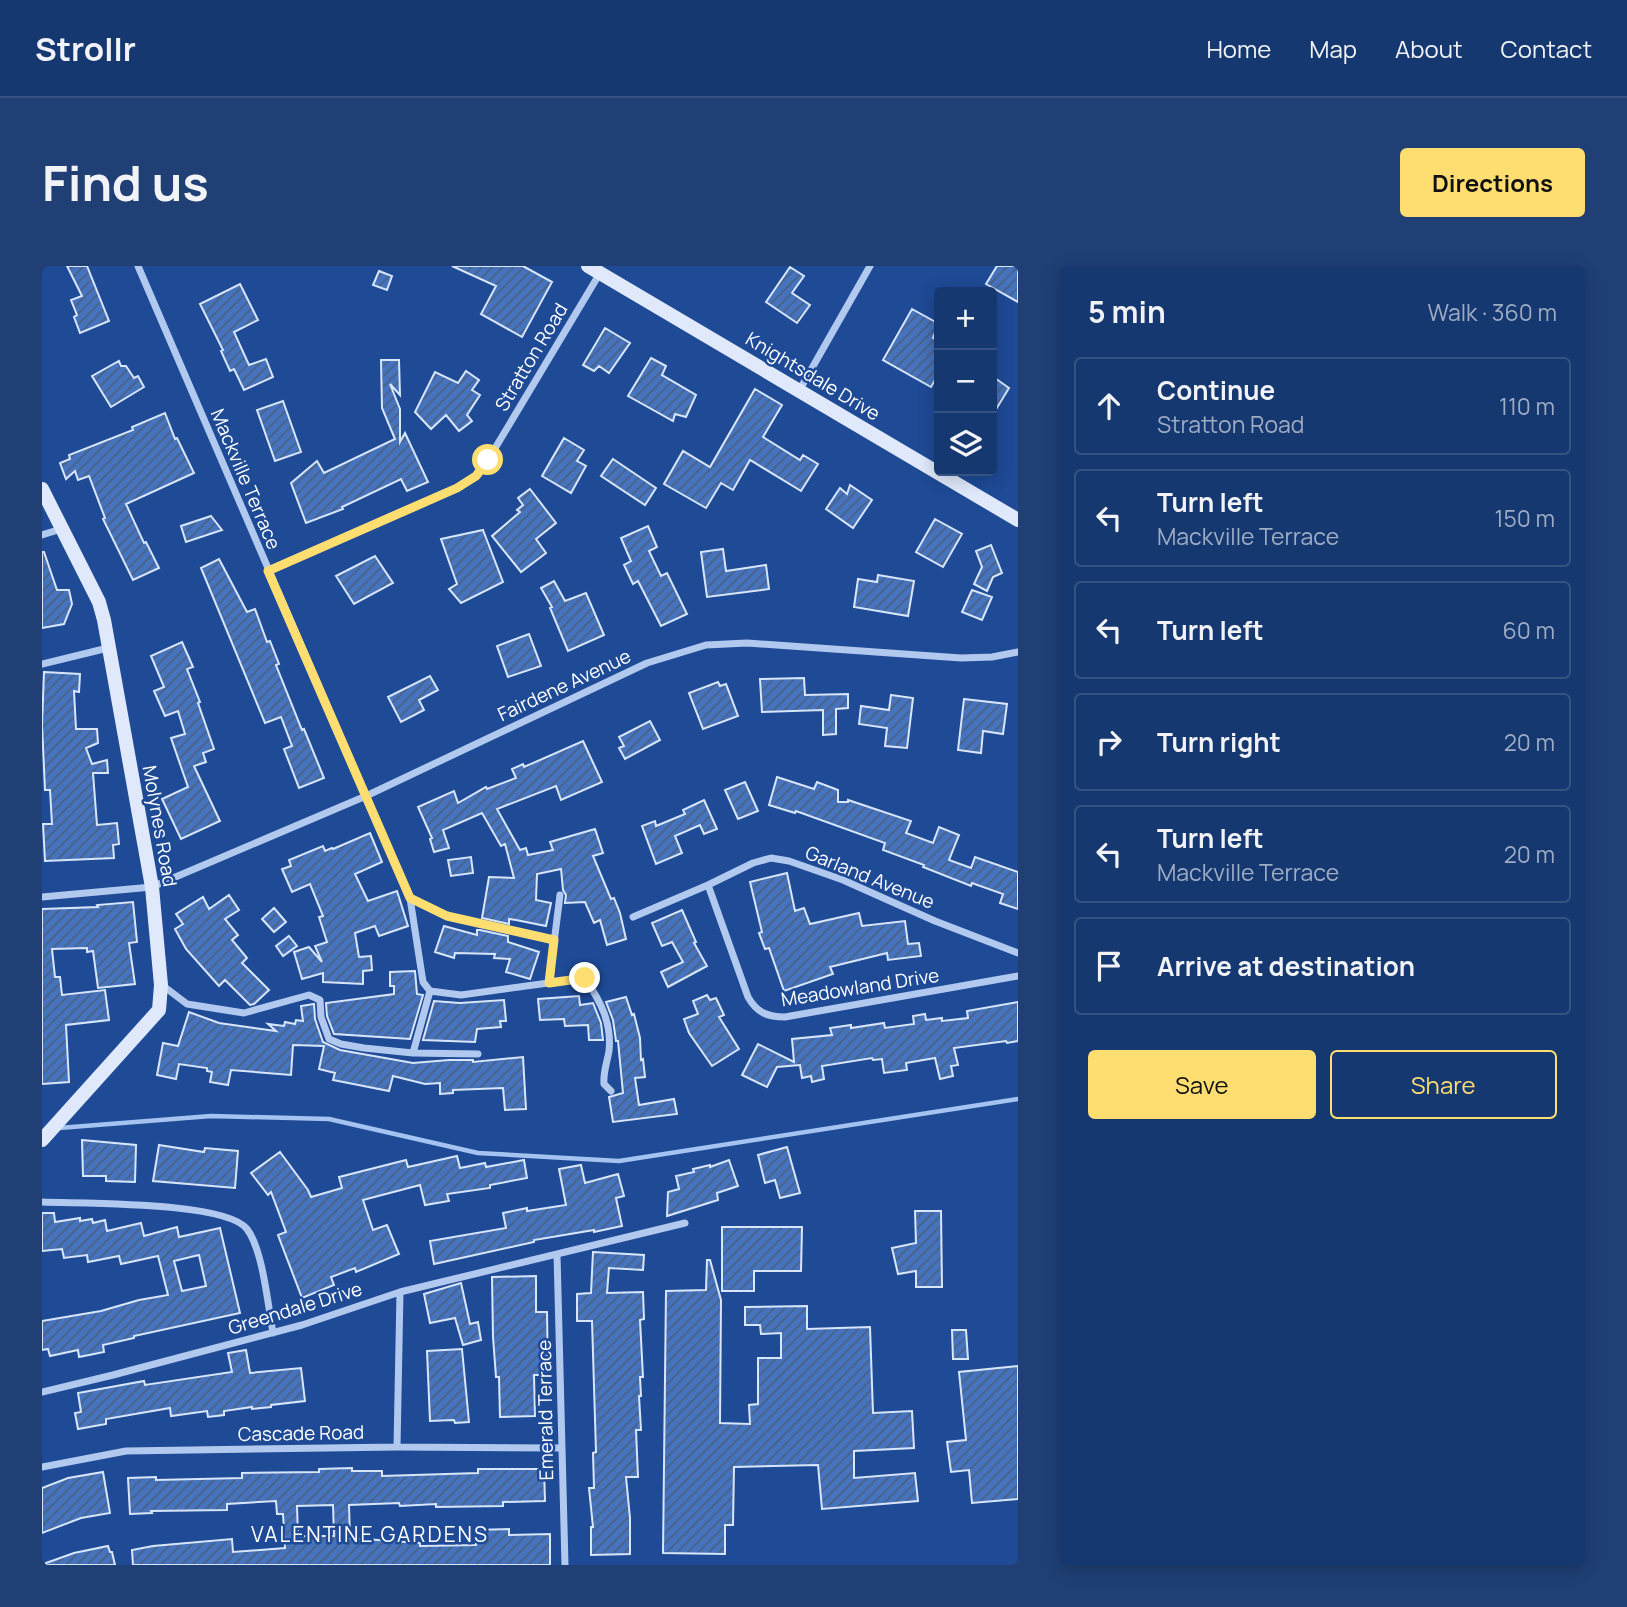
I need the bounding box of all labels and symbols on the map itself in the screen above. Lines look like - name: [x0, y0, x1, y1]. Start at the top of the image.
- street label: Stratton Road: [488, 298, 574, 416]
- street label: Knightsdale Drive: [741, 326, 885, 426]
- street label: Mackville Terrace: [205, 405, 287, 553]
- route start: [472, 444, 503, 475]
- street label: Fairdene Avenue: [493, 643, 635, 727]
- street label: Molynes Road: [137, 763, 183, 889]
- street label: Garland Avenue: [802, 839, 938, 915]
- route end: [569, 962, 600, 993]
- street label: Meadowland Drive: [779, 962, 941, 1012]
- street label: Greendale Drive: [225, 1275, 365, 1341]
- street label: Emerald Terrace: [531, 1339, 559, 1481]
- street label: Cascade Road: [238, 1419, 364, 1447]
- district label: VALENTINE GARDENS: [251, 1520, 489, 1548]

